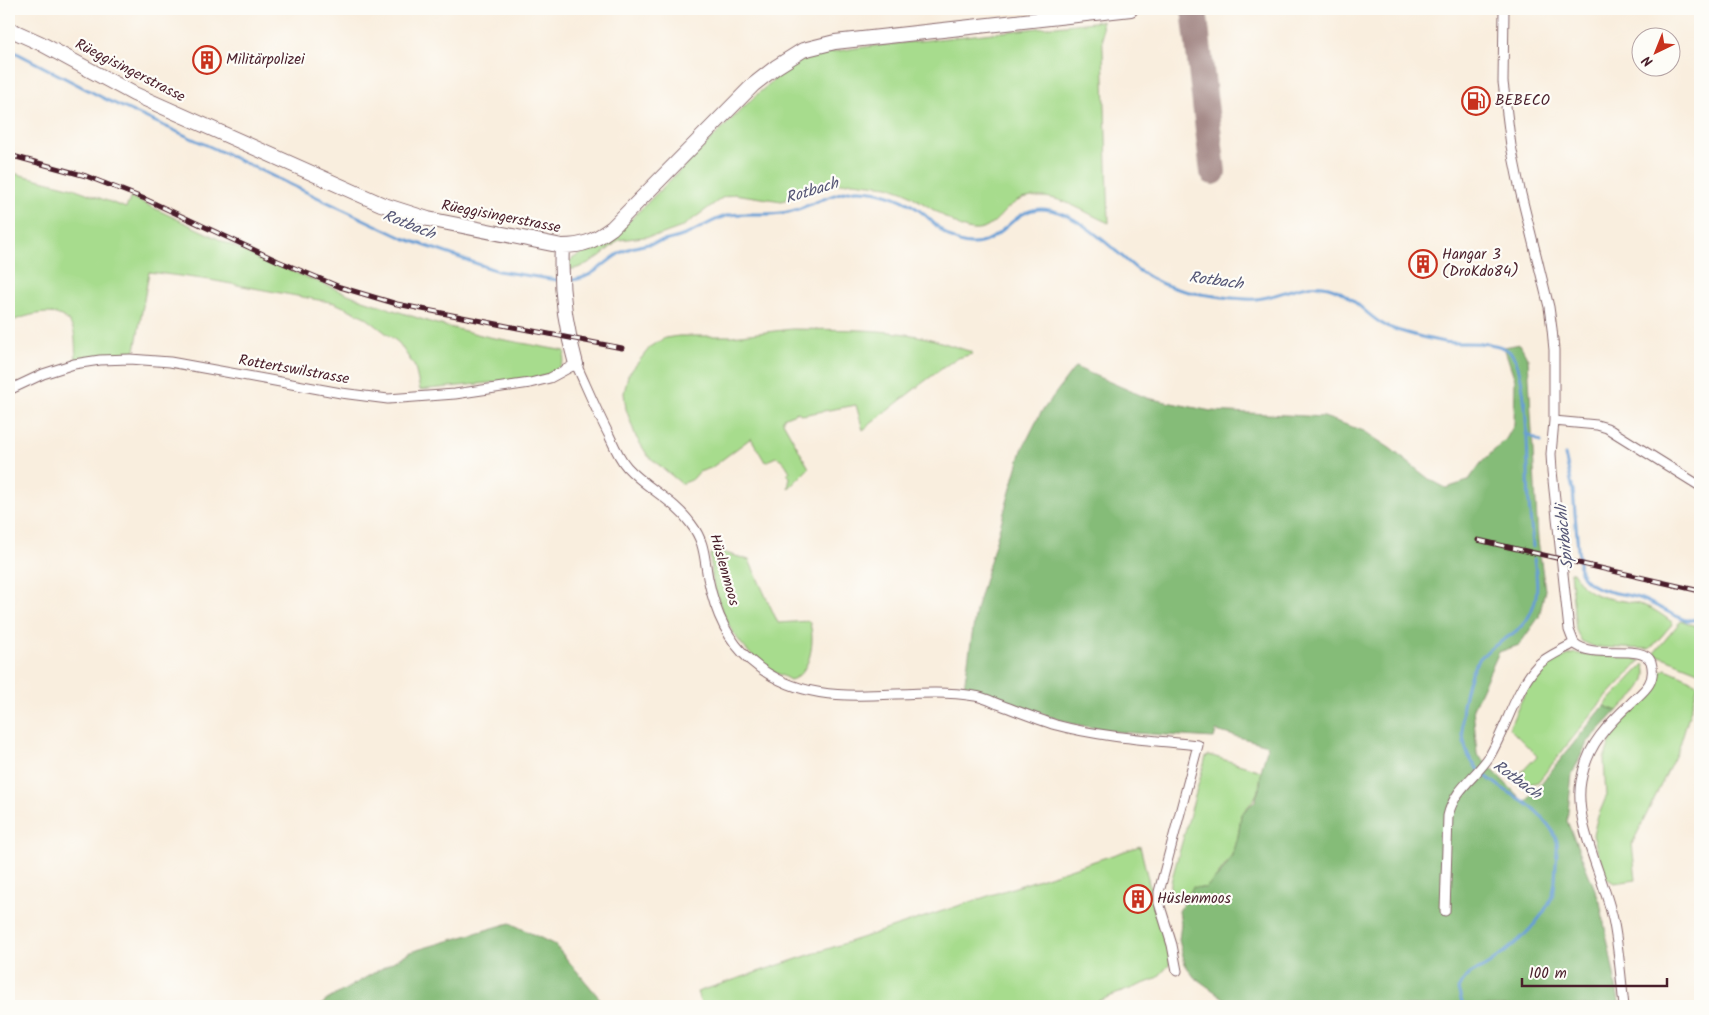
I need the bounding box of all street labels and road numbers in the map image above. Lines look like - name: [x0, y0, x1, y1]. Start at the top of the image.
- street label: Rüeggisingerstrasse: [71, 33, 190, 109]
- street label: Rüeggisingerstrasse: [439, 194, 563, 240]
- street label: Rottertswilstrasse: [237, 348, 352, 392]
- street label: Hüslenmoos: [702, 531, 746, 609]

